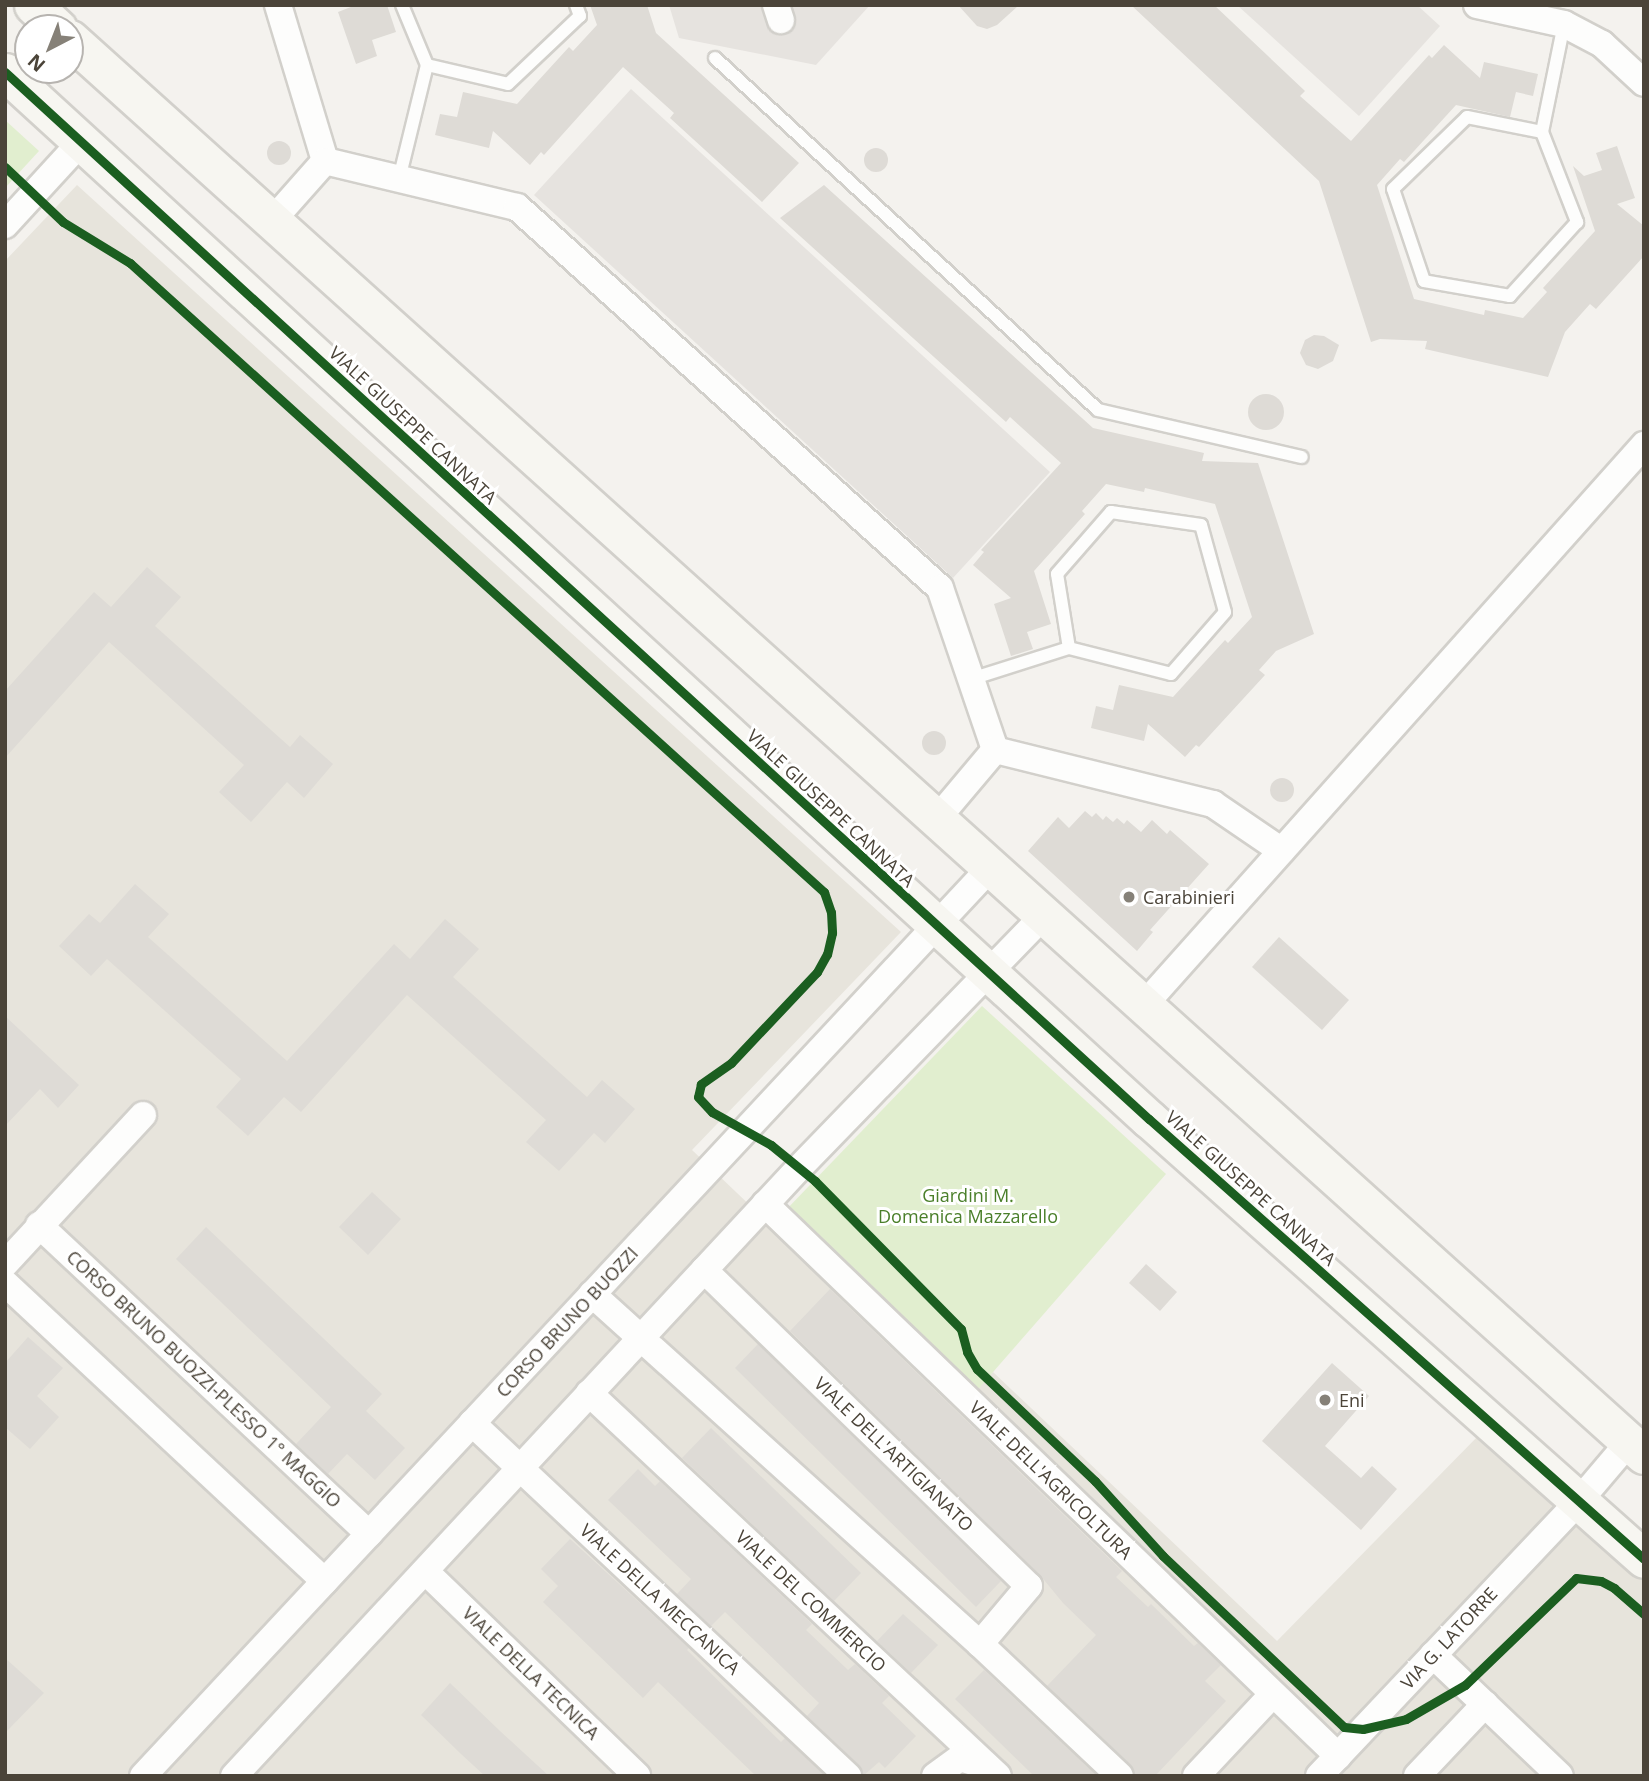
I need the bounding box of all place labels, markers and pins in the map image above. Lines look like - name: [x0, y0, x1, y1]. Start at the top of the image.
- place label: Carabinieri: [1143, 886, 1235, 908]
- marker: Carabinieri: [1121, 889, 1137, 905]
- place label: Eni: [1339, 1389, 1365, 1411]
- marker: Eni: [1317, 1392, 1333, 1408]

